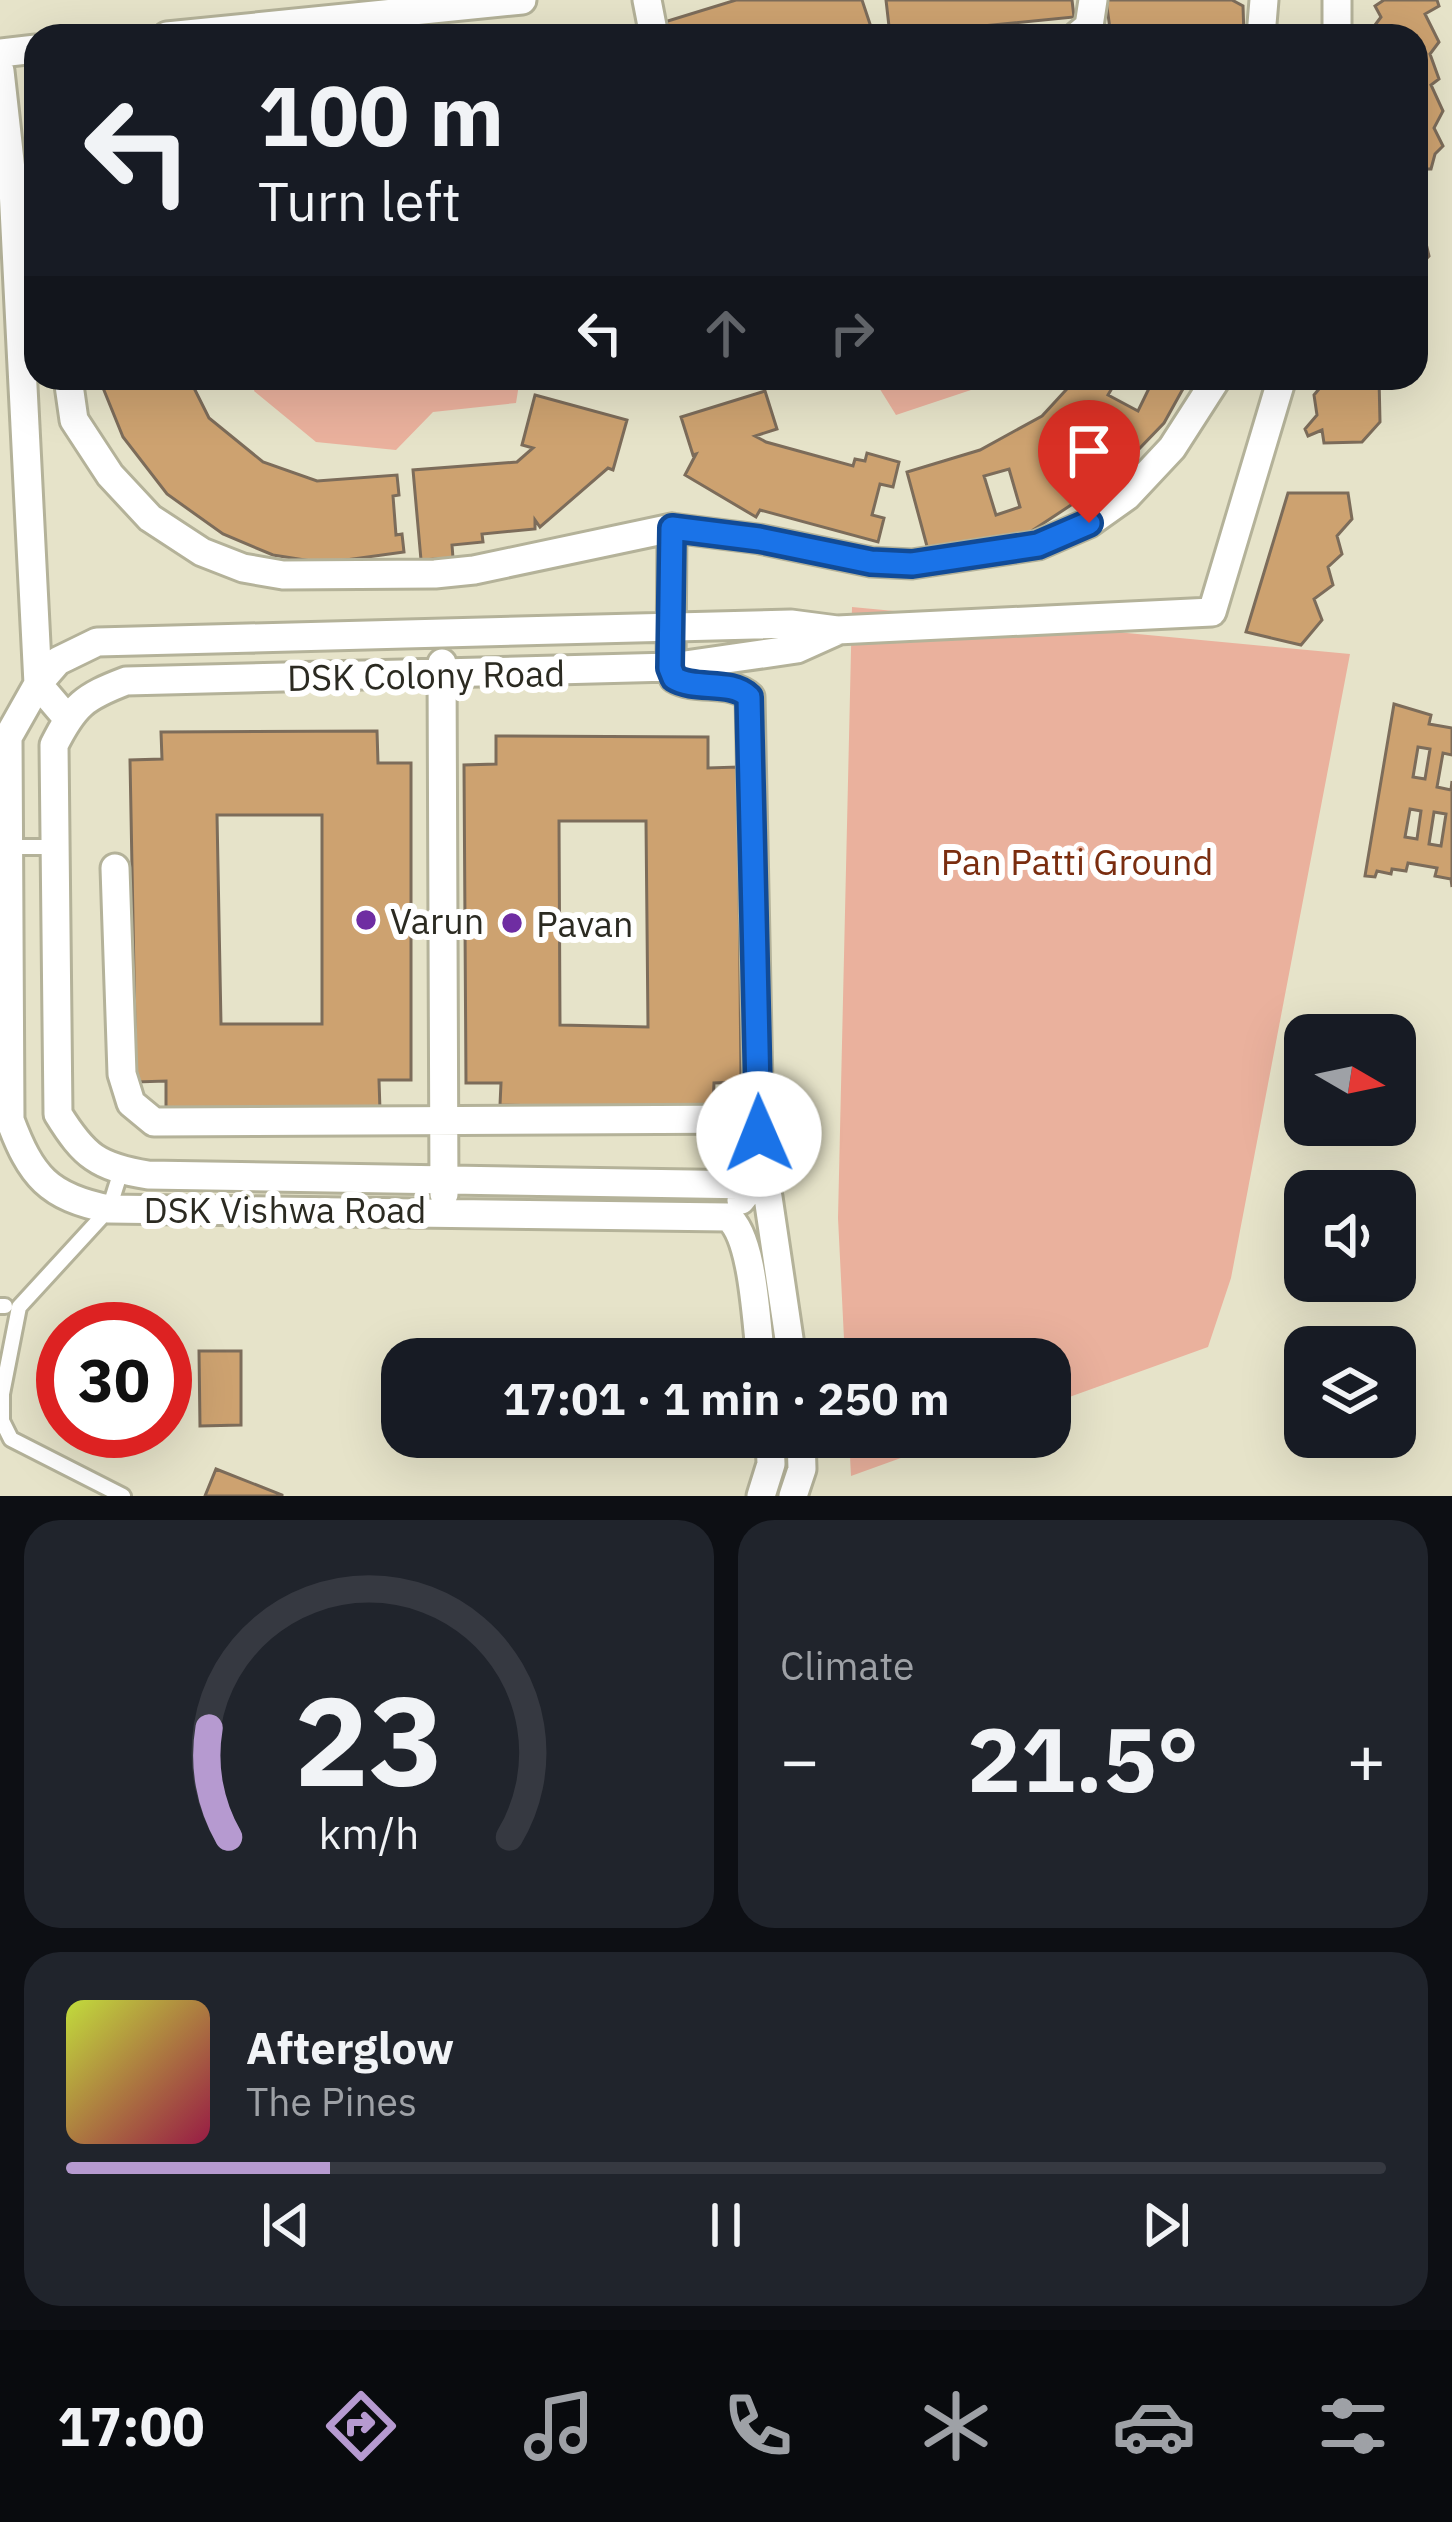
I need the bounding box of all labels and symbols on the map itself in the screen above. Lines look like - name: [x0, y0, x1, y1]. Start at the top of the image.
- pin: [1038, 400, 1140, 523]
- street label: DSK Colony Road: [286, 649, 566, 701]
- park label: Pan Patti Ground: [941, 838, 1213, 885]
- place label: Varun: [390, 897, 484, 944]
- place label: Pavan: [536, 900, 633, 947]
- marker: Varun: [353, 907, 379, 933]
- marker: Pavan: [499, 910, 525, 936]
- north arrow: [1284, 1014, 1416, 1146]
- position arrow: [696, 1071, 822, 1197]
- street label: DSK Vishwa Road: [144, 1186, 426, 1233]
- speed limit sign: 30: [36, 1302, 192, 1458]

